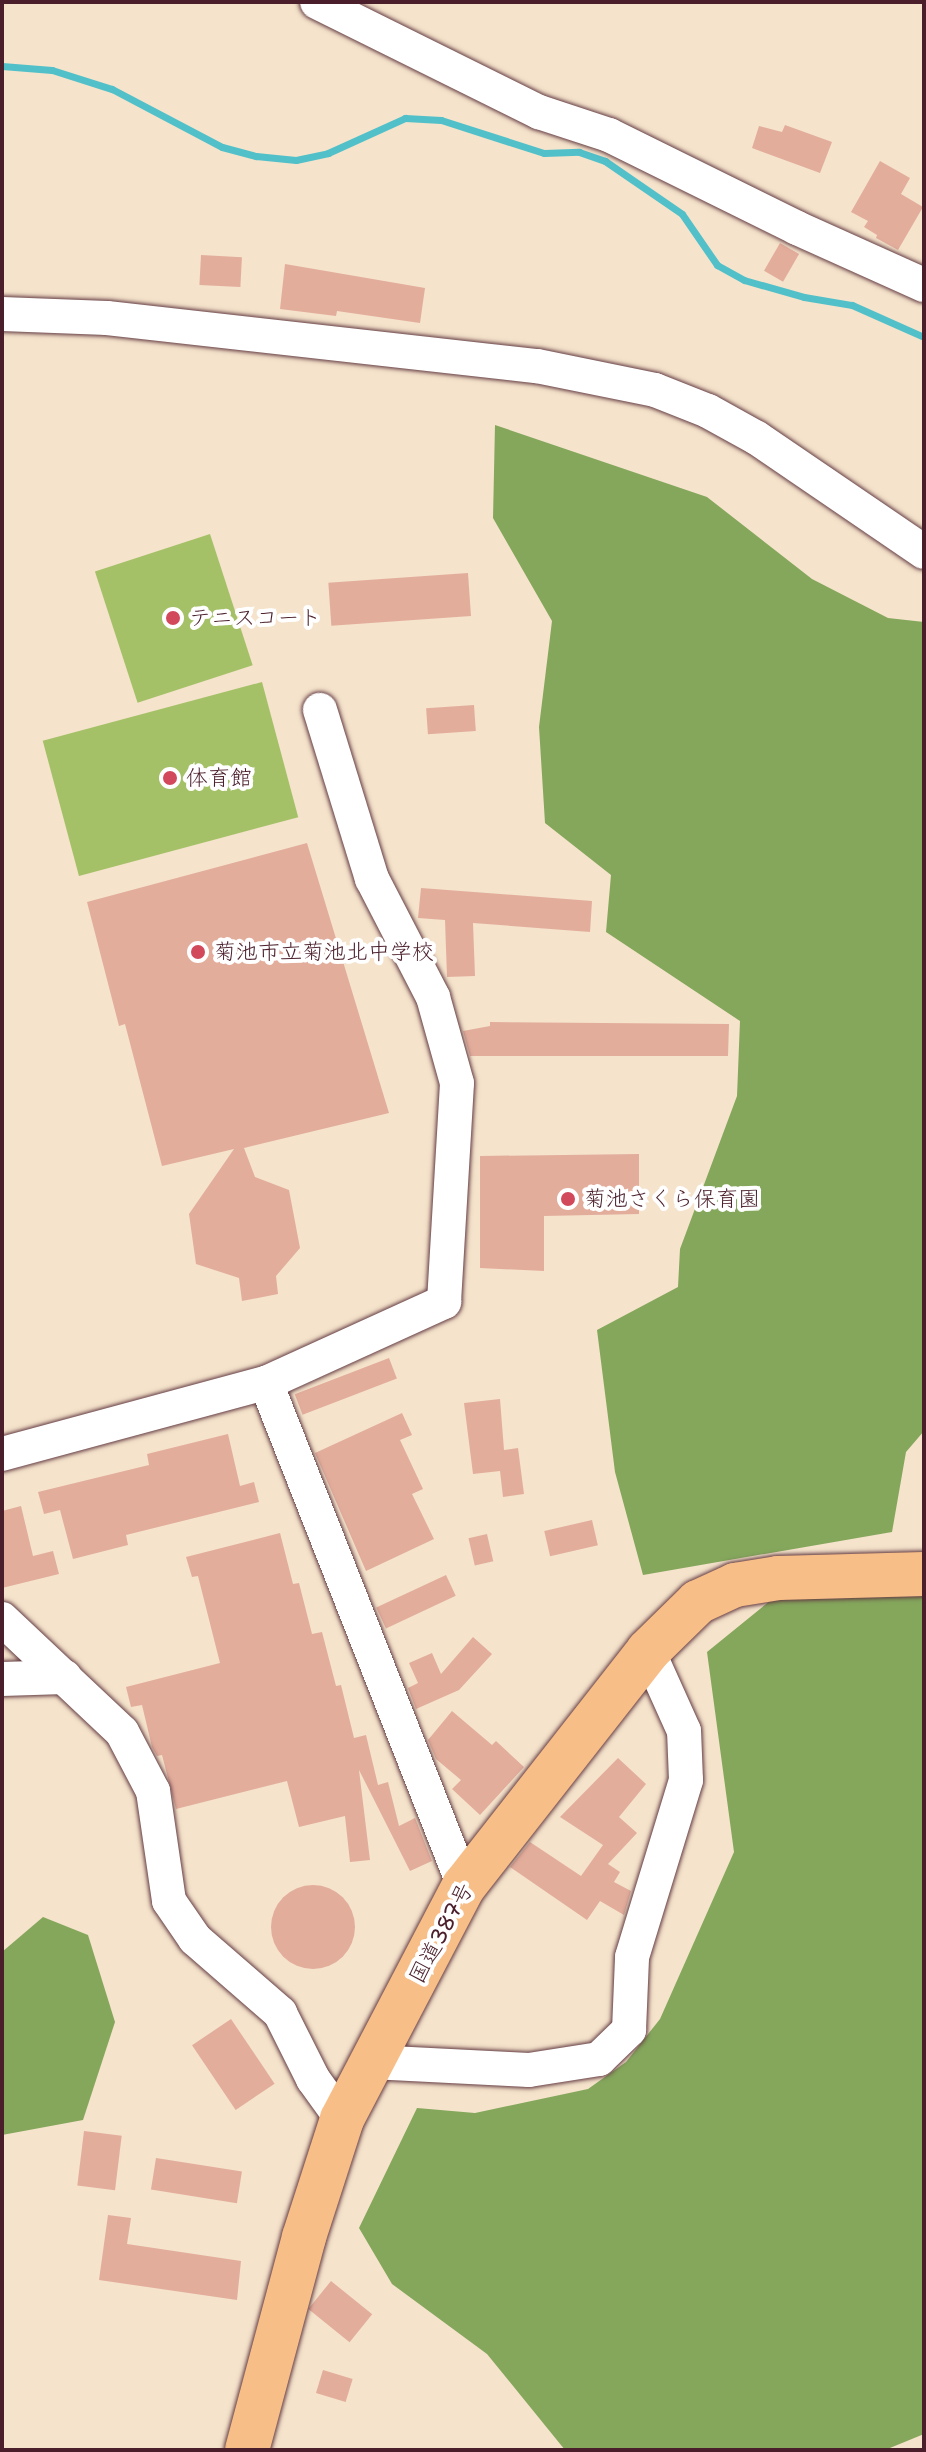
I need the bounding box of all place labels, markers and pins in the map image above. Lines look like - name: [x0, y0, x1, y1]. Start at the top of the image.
- place label: テニスコート: [189, 605, 321, 631]
- marker: テニスコート: [164, 609, 182, 627]
- place label: 体育館: [186, 765, 252, 791]
- marker: 体育館: [161, 769, 179, 787]
- place label: 菊池市立菊池北中学校: [214, 939, 434, 965]
- marker: 菊池市立菊池北中学校: [189, 943, 207, 961]
- place label: 菊池さくら保育園: [584, 1186, 760, 1212]
- marker: 菊池さくら保育園: [559, 1190, 577, 1208]

